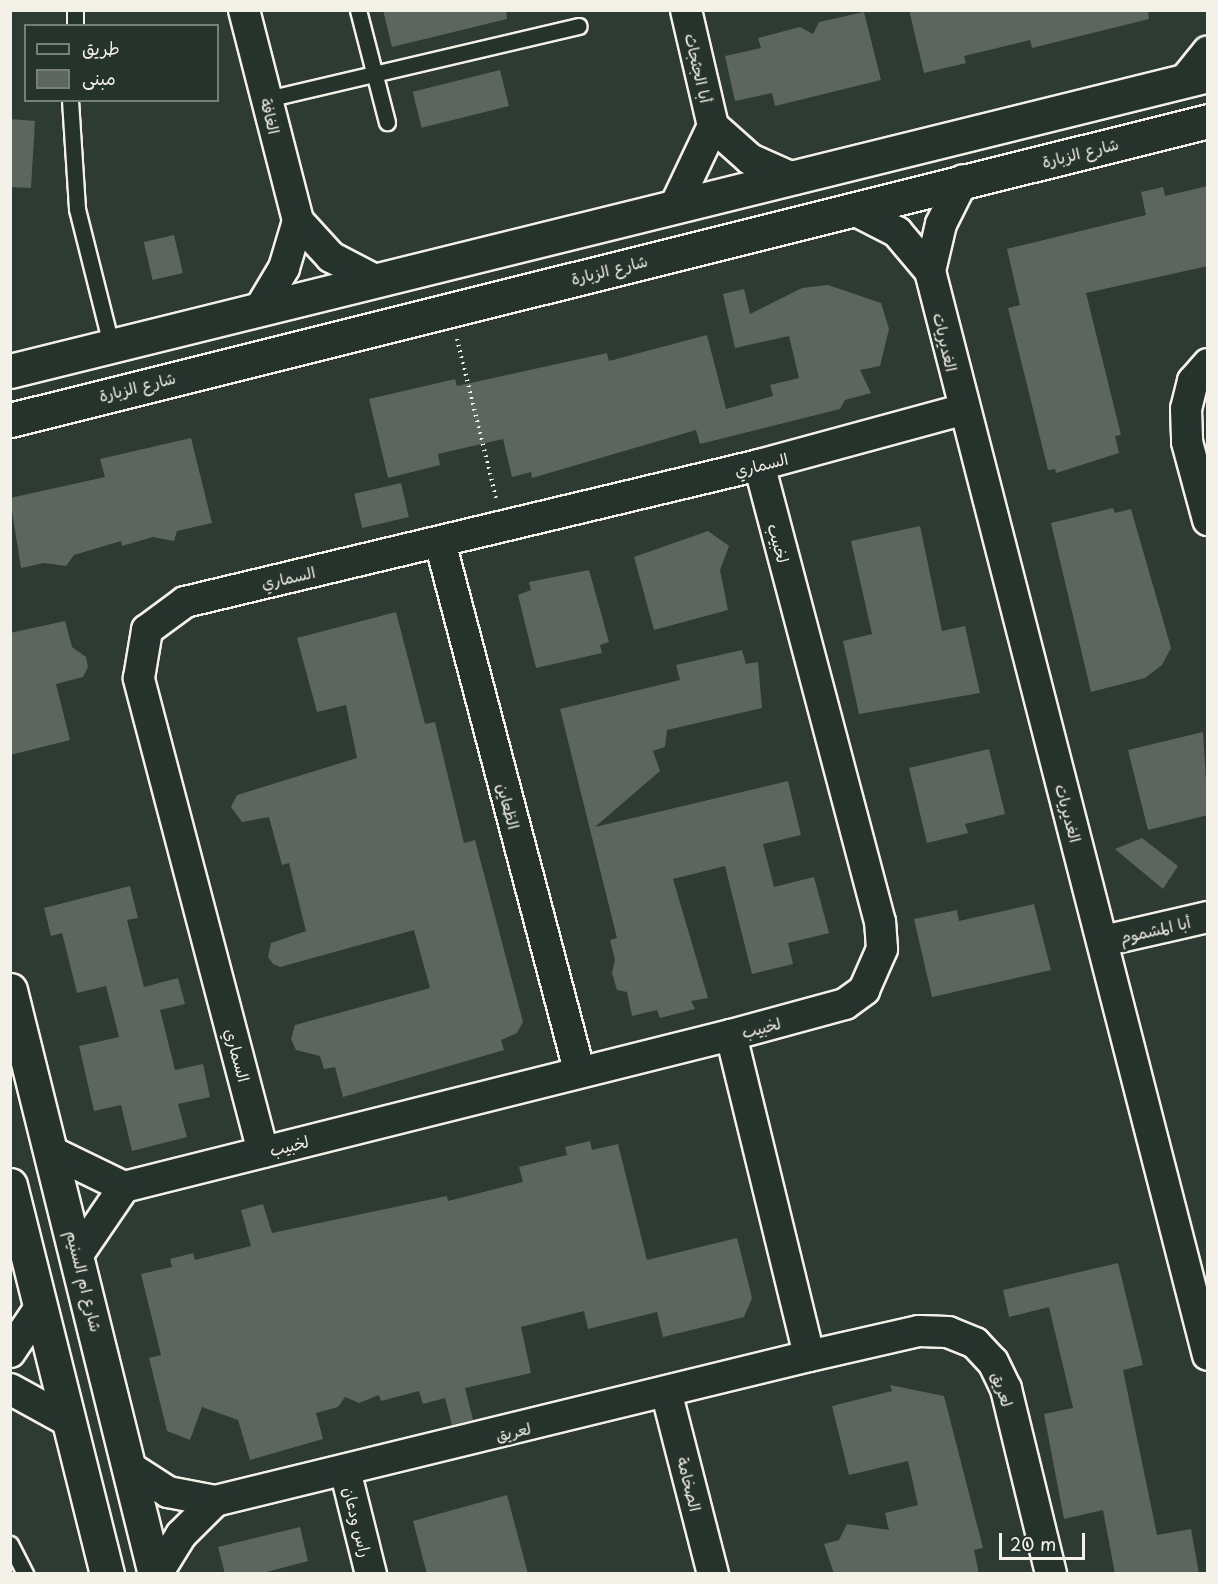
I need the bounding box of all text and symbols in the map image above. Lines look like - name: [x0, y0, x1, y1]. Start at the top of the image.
- legend: [24, 24, 219, 102]
- street label: أبا الجثجاث: [682, 31, 716, 105]
- text: طريق: [82, 34, 120, 61]
- text: مبنى: [82, 64, 116, 91]
- street label: الغافة: [257, 96, 285, 136]
- street label: شارع الزبارة: [1040, 133, 1120, 171]
- street label: شارع الزبارة: [569, 250, 649, 288]
- street label: الغديريات: [930, 311, 962, 373]
- street label: شارع الزبارة: [97, 367, 177, 405]
- street label: السماري: [732, 448, 790, 480]
- street label: لخبيب: [765, 521, 793, 565]
- street label: السماري: [259, 562, 317, 592]
- street label: الظعاين: [494, 781, 524, 831]
- street label: الغديريات: [1052, 782, 1086, 844]
- street label: أبا المشموم: [1118, 912, 1192, 946]
- street label: لخبيب: [739, 1013, 783, 1041]
- street label: السماري: [222, 1026, 254, 1084]
- street label: لخبيب: [267, 1131, 311, 1159]
- street label: شارع ام السنيم: [63, 1228, 107, 1334]
- street label: لعريق: [988, 1369, 1018, 1409]
- street label: لعريق: [493, 1418, 533, 1444]
- street label: الصخامة: [674, 1455, 706, 1513]
- street label: راس ودعان: [340, 1485, 376, 1559]
- scale bar: [1002, 1521, 1088, 1559]
- text: 20 m: [1010, 1530, 1056, 1557]

